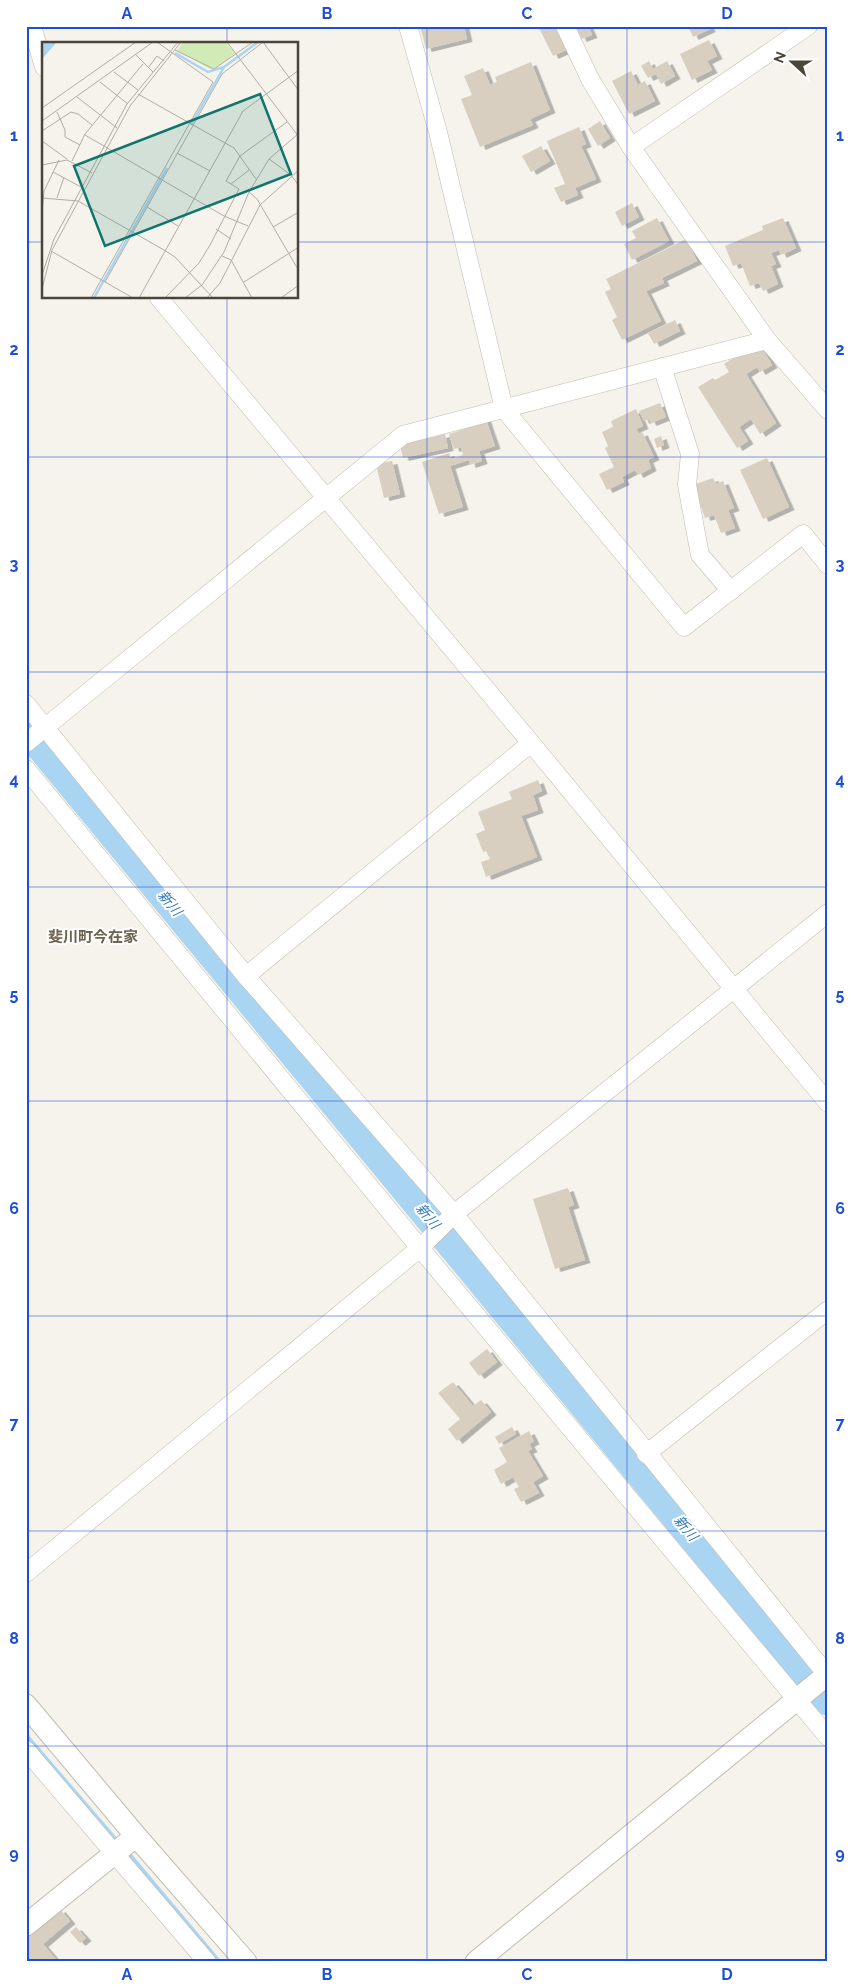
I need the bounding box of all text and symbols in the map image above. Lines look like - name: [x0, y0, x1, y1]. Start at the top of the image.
- text: A: [122, 4, 133, 23]
- text: B: [322, 4, 333, 23]
- text: C: [522, 4, 533, 23]
- text: D: [721, 4, 733, 23]
- north arrow: [766, 38, 816, 88]
- inset map: [42, 42, 299, 299]
- text: N: [770, 49, 789, 65]
- text: 1: [10, 126, 18, 145]
- text: 1: [836, 126, 844, 145]
- text: 2: [9, 340, 19, 359]
- text: 2: [835, 340, 845, 359]
- text: 3: [10, 555, 19, 574]
- text: 3: [836, 555, 845, 574]
- text: 4: [9, 770, 19, 789]
- text: 4: [835, 770, 845, 789]
- water label: 新川: [155, 887, 186, 920]
- district label: 斐川町今在家: [48, 928, 138, 946]
- text: 5: [10, 985, 19, 1004]
- text: 5: [836, 985, 845, 1004]
- text: 6: [9, 1199, 19, 1218]
- text: 6: [835, 1199, 845, 1218]
- water label: 新川: [413, 1200, 444, 1233]
- text: 7: [10, 1414, 19, 1433]
- text: 7: [836, 1414, 845, 1433]
- water label: 新川: [671, 1512, 702, 1545]
- text: 8: [9, 1629, 19, 1648]
- text: 8: [835, 1629, 845, 1648]
- text: 9: [9, 1844, 19, 1863]
- text: 9: [835, 1844, 845, 1863]
- text: A: [122, 1965, 133, 1984]
- text: B: [322, 1965, 333, 1984]
- text: C: [522, 1965, 533, 1984]
- text: D: [721, 1965, 733, 1984]

